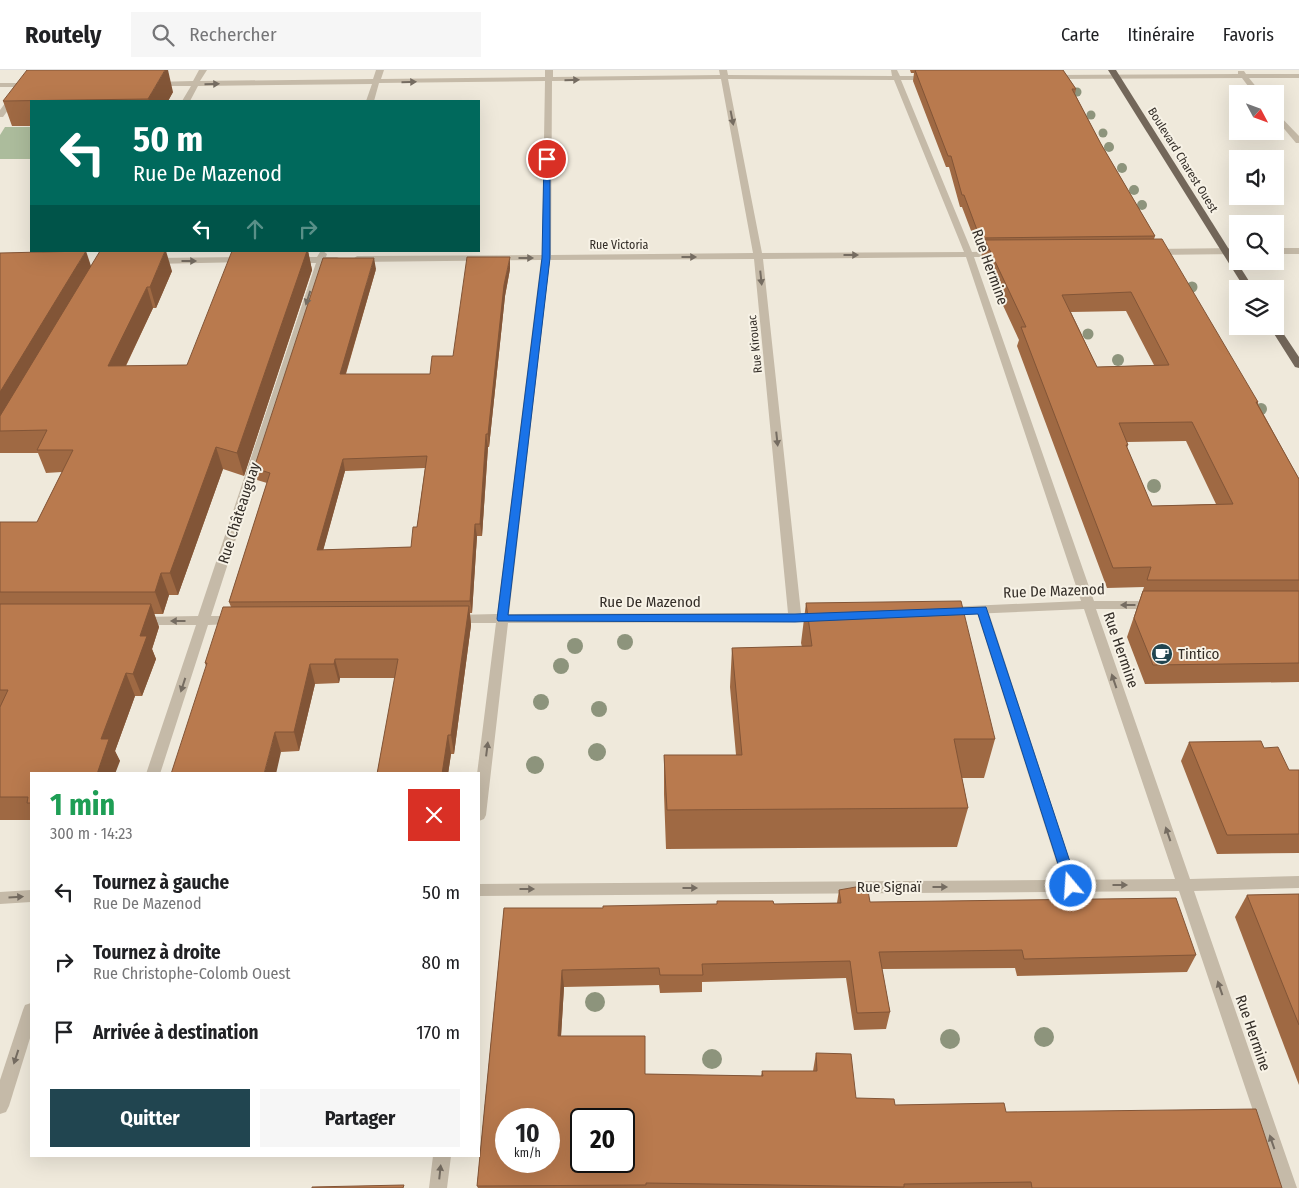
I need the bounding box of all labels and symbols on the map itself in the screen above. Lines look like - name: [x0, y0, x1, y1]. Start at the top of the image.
- one-way arrow: [564, 76, 580, 84]
- one-way arrow: [402, 78, 418, 86]
- one-way arrow: [204, 80, 220, 88]
- north arrow: [1229, 85, 1284, 140]
- street label: Boulevard Charest Ouest: [1145, 105, 1221, 215]
- one-way arrow: [728, 110, 736, 126]
- pin: [526, 138, 568, 180]
- street label: Rue Hermine: [968, 227, 1012, 307]
- street label: Rue Victoria: [590, 238, 649, 252]
- one-way arrow: [843, 251, 859, 259]
- one-way arrow: [681, 253, 697, 261]
- one-way arrow: [518, 254, 534, 262]
- one-way arrow: [181, 257, 197, 265]
- one-way arrow: [757, 270, 765, 286]
- one-way arrow: [304, 290, 312, 305]
- street label: Rue Kirouac: [745, 314, 765, 374]
- one-way arrow: [773, 432, 781, 448]
- street label: Rue Châteauguay: [214, 460, 264, 566]
- street label: Rue De Mazenod: [1003, 580, 1105, 602]
- street label: Rue De Mazenod: [599, 593, 701, 611]
- one-way arrow: [1120, 601, 1136, 609]
- street label: Rue Hermine: [1100, 610, 1142, 690]
- one-way arrow: [170, 617, 186, 625]
- cafe icon: Tintico: [1150, 642, 1174, 666]
- place label: Tintico: [1178, 645, 1219, 663]
- one-way arrow: [1110, 673, 1117, 688]
- one-way arrow: [178, 678, 186, 693]
- one-way arrow: [483, 741, 491, 757]
- one-way arrow: [1164, 826, 1172, 841]
- position arrow: [1044, 859, 1096, 911]
- street label: Rue Signaï: [857, 878, 922, 896]
- one-way arrow: [1112, 881, 1128, 889]
- one-way arrow: [932, 882, 948, 890]
- one-way arrow: [682, 884, 698, 892]
- one-way arrow: [520, 885, 536, 893]
- one-way arrow: [8, 893, 24, 901]
- one-way arrow: [1216, 980, 1224, 995]
- street label: Rue Hermine: [1232, 993, 1274, 1073]
- one-way arrow: [12, 1049, 19, 1064]
- speed limit sign: 20: [570, 1108, 635, 1173]
- one-way arrow: [1268, 1134, 1276, 1149]
- one-way arrow: [436, 1164, 444, 1180]

